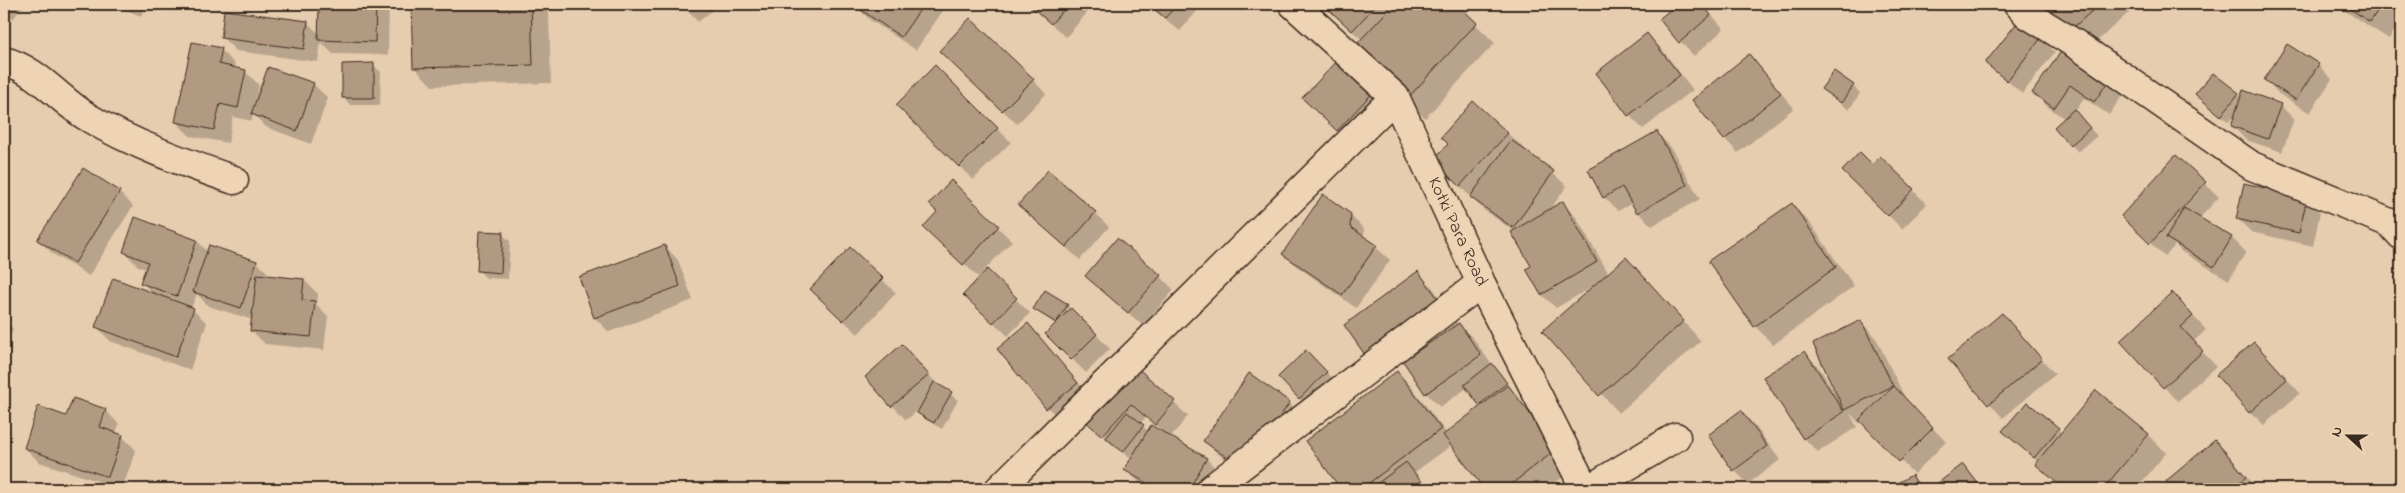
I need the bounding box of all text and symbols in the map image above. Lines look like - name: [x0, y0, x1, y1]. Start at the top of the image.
- street label: Kotki Para Road: [1420, 173, 1494, 291]
- north arrow: [2322, 410, 2372, 460]
- text: N: [2326, 424, 2349, 440]

